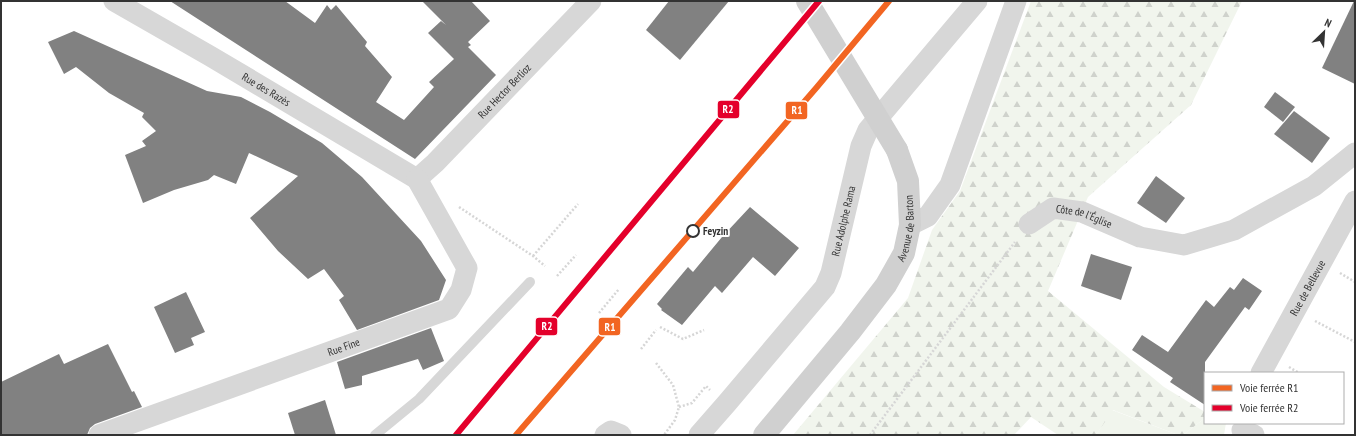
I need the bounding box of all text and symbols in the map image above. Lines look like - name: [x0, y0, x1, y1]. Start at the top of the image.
- north arrow: [1304, 12, 1344, 52]
- text: N: [1323, 15, 1334, 31]
- street label: Rue Hector Berlioz: [475, 61, 534, 121]
- street label: Rue des Razès: [239, 70, 293, 109]
- line badge: R2: [717, 100, 740, 119]
- line badge: R1: [785, 101, 808, 120]
- text: R2: [723, 102, 733, 116]
- text: R1: [792, 103, 802, 117]
- street label: Rue Adolphe Rama: [828, 185, 858, 258]
- street label: Avenue de Barton: [894, 195, 917, 264]
- street label: Côte de l'Église: [1055, 201, 1115, 231]
- marker: Feyzin: [686, 224, 700, 238]
- place label: Feyzin: [703, 224, 728, 238]
- street label: Rue de Bellevue: [1287, 257, 1329, 318]
- line badge: R2: [535, 317, 558, 336]
- line badge: R1: [598, 317, 621, 336]
- text: R2: [542, 319, 552, 333]
- text: R1: [605, 320, 615, 334]
- street label: Rue Fine: [326, 335, 362, 359]
- legend: [1204, 372, 1344, 424]
- text: Voie ferrée R1: [1239, 380, 1298, 395]
- text: Voie ferrée R2: [1239, 400, 1298, 415]

